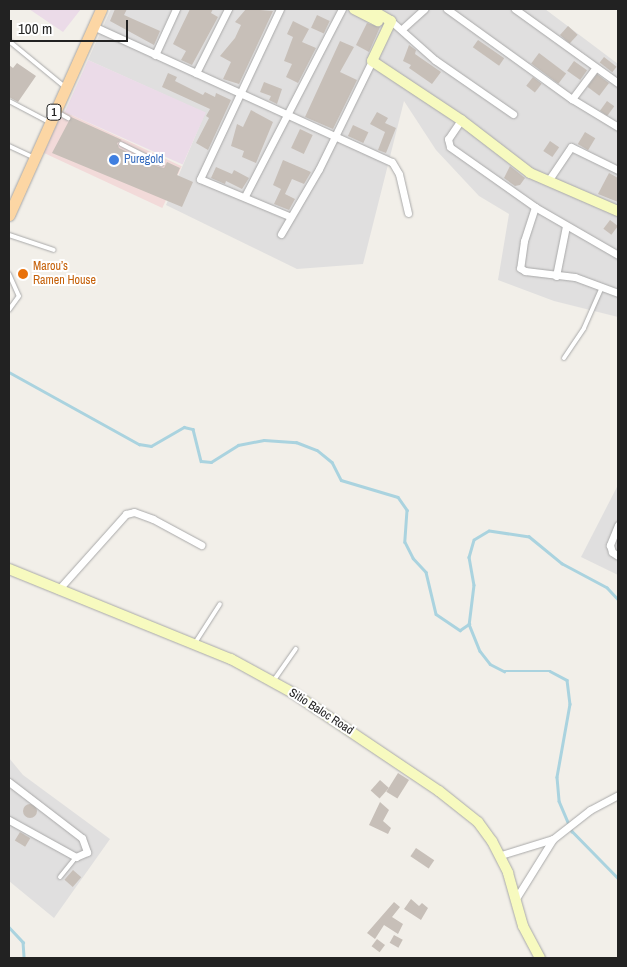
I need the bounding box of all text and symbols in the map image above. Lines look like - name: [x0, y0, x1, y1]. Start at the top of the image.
- scale bar: [12, 10, 130, 42]
- text: 100 m: [18, 18, 52, 39]
- road number: 1: [45, 104, 63, 120]
- place label: Puregold: [124, 153, 163, 167]
- marker: Puregold: [108, 154, 120, 166]
- place label: Marou’s Ramen House: [33, 260, 96, 288]
- marker: Marou’s Ramen House: [17, 268, 29, 280]
- street label: Sitio Baloc Road: [286, 686, 356, 738]

